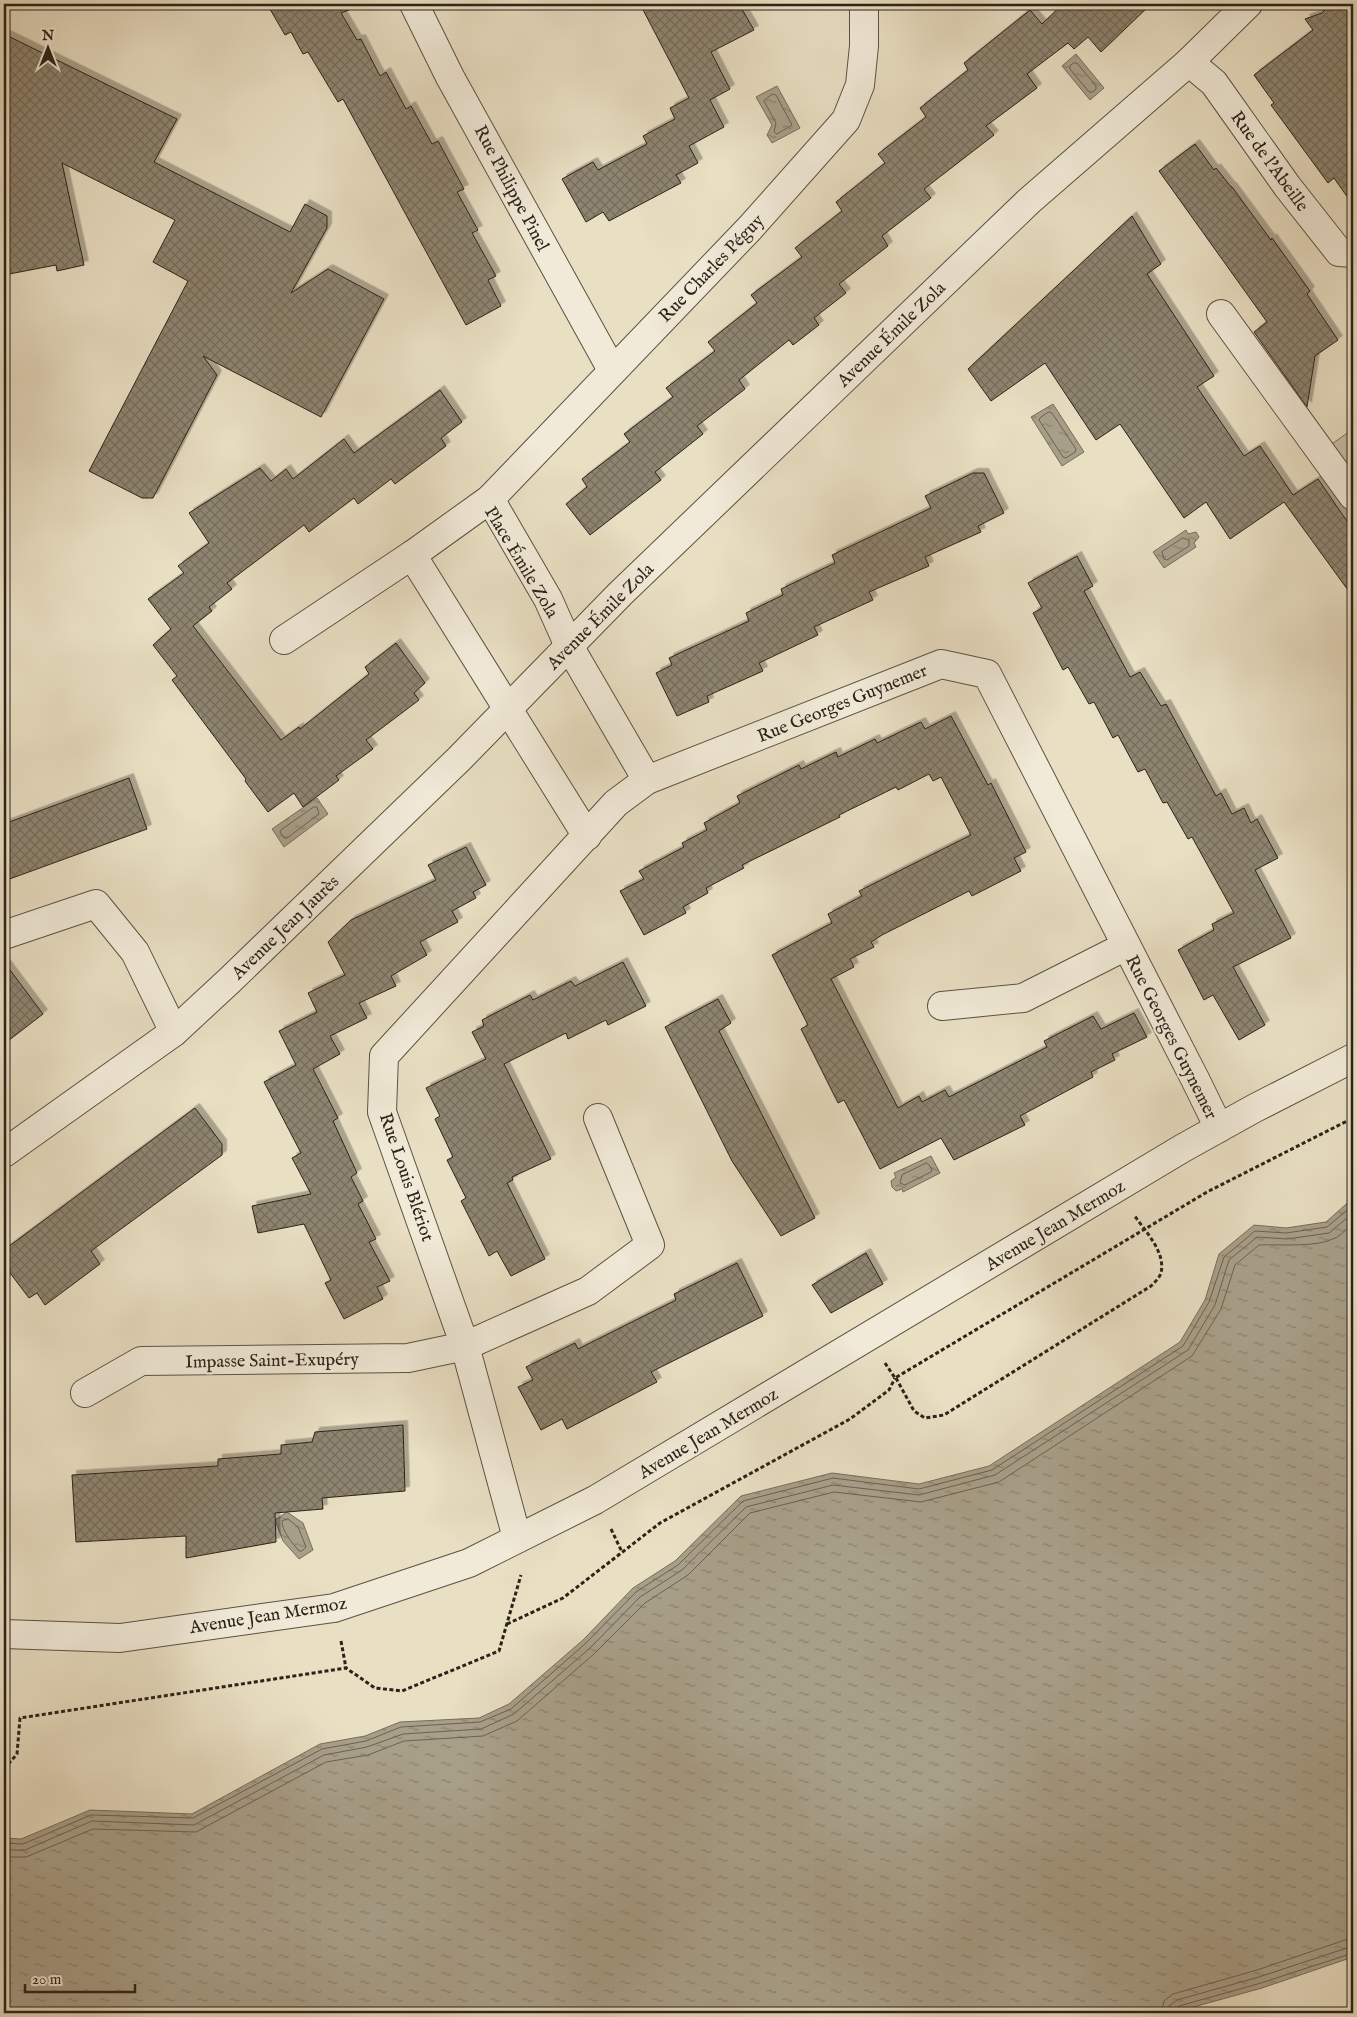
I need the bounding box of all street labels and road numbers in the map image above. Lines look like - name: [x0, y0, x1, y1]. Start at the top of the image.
- street label: Rue de l'Abeille: [1225, 107, 1313, 217]
- street label: Rue Philippe Pinel: [468, 122, 554, 256]
- street label: Rue Charles Péguy: [655, 210, 770, 328]
- street label: Avenue Émile Zola: [831, 276, 951, 393]
- street label: Place Émile Zola: [478, 502, 565, 623]
- street label: Avenue Émile Zola: [541, 557, 660, 676]
- street label: Rue Georges Guynemer: [754, 660, 931, 749]
- street label: Avenue Jean Jaurès: [227, 871, 345, 986]
- street label: Rue Georges Guynemer: [1119, 952, 1222, 1124]
- street label: Rue Louis Blériot: [373, 1110, 438, 1245]
- street label: Avenue Jean Mermoz: [981, 1176, 1130, 1278]
- street label: Impasse Saint-Exupéry: [185, 1348, 359, 1375]
- street label: Avenue Jean Mermoz: [634, 1384, 783, 1486]
- street label: Avenue Jean Mermoz: [187, 1593, 349, 1640]

